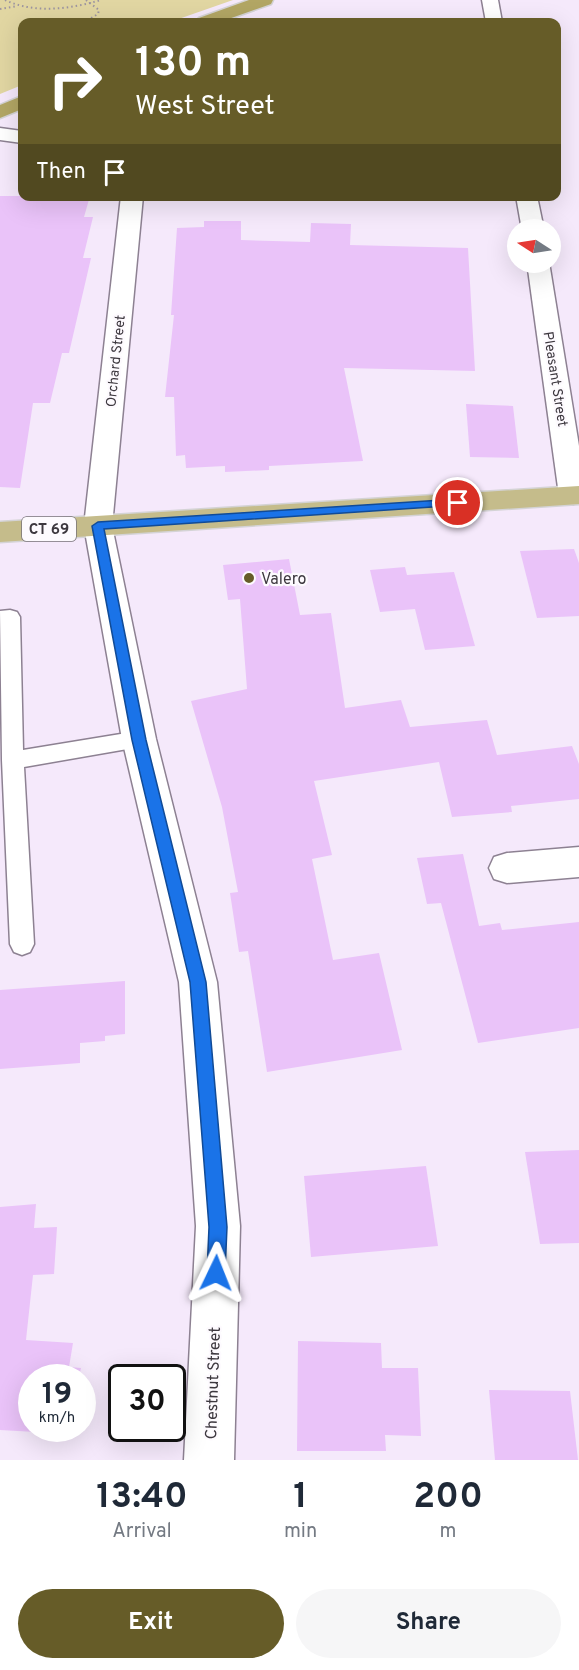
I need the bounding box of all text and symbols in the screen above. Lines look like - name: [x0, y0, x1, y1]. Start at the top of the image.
- text: 130 m: [135, 38, 251, 91]
- icon: right: [36, 42, 114, 120]
- text: West Street: [135, 90, 275, 124]
- icon: arrive: [98, 156, 131, 189]
- text: Then: [36, 159, 86, 186]
- north arrow: [507, 219, 561, 273]
- map controls: [507, 219, 561, 273]
- street label: Orchard Street: [103, 314, 130, 408]
- street label: Pleasant Street: [539, 330, 570, 428]
- pin: [432, 477, 483, 528]
- icon: arrive: [441, 486, 474, 519]
- road number: CT 69: [22, 517, 76, 541]
- place label: Valero: [261, 570, 307, 590]
- marker: Valero: [242, 571, 256, 585]
- position arrow: [184, 1241, 248, 1305]
- street label: Chestnut Street: [202, 1326, 226, 1440]
- speed limit sign: 30: [108, 1364, 186, 1442]
- text: 19: [42, 1377, 72, 1414]
- text: km/h: [39, 1409, 75, 1428]
- text: 13:40: [96, 1475, 188, 1521]
- text: 1: [293, 1475, 308, 1521]
- text: 200: [413, 1475, 483, 1521]
- text: Arrival: [112, 1519, 172, 1545]
- text: min: [284, 1519, 317, 1545]
- text: m: [440, 1519, 457, 1545]
- button: Exit: [18, 1589, 284, 1658]
- button: Share: [296, 1589, 561, 1658]

